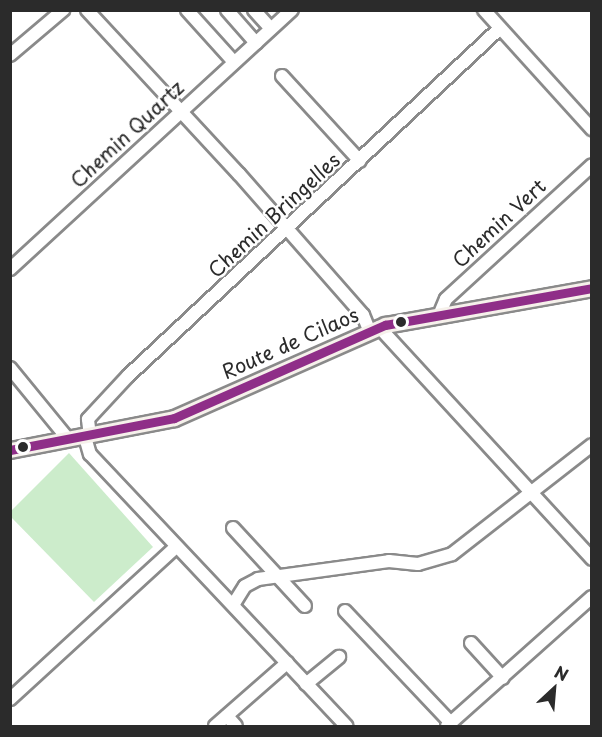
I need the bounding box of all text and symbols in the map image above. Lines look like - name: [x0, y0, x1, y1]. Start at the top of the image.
- street label: Chemin Quartz: [65, 75, 189, 193]
- street label: Chemin Bringelles: [203, 147, 345, 283]
- street label: Chemin Vert: [447, 174, 551, 272]
- street label: Route de Cilaos: [217, 302, 363, 384]
- unlabelled marker: [395, 316, 407, 328]
- unlabelled marker: [17, 441, 29, 453]
- north arrow: [524, 659, 584, 719]
- text: N: [551, 659, 573, 686]

